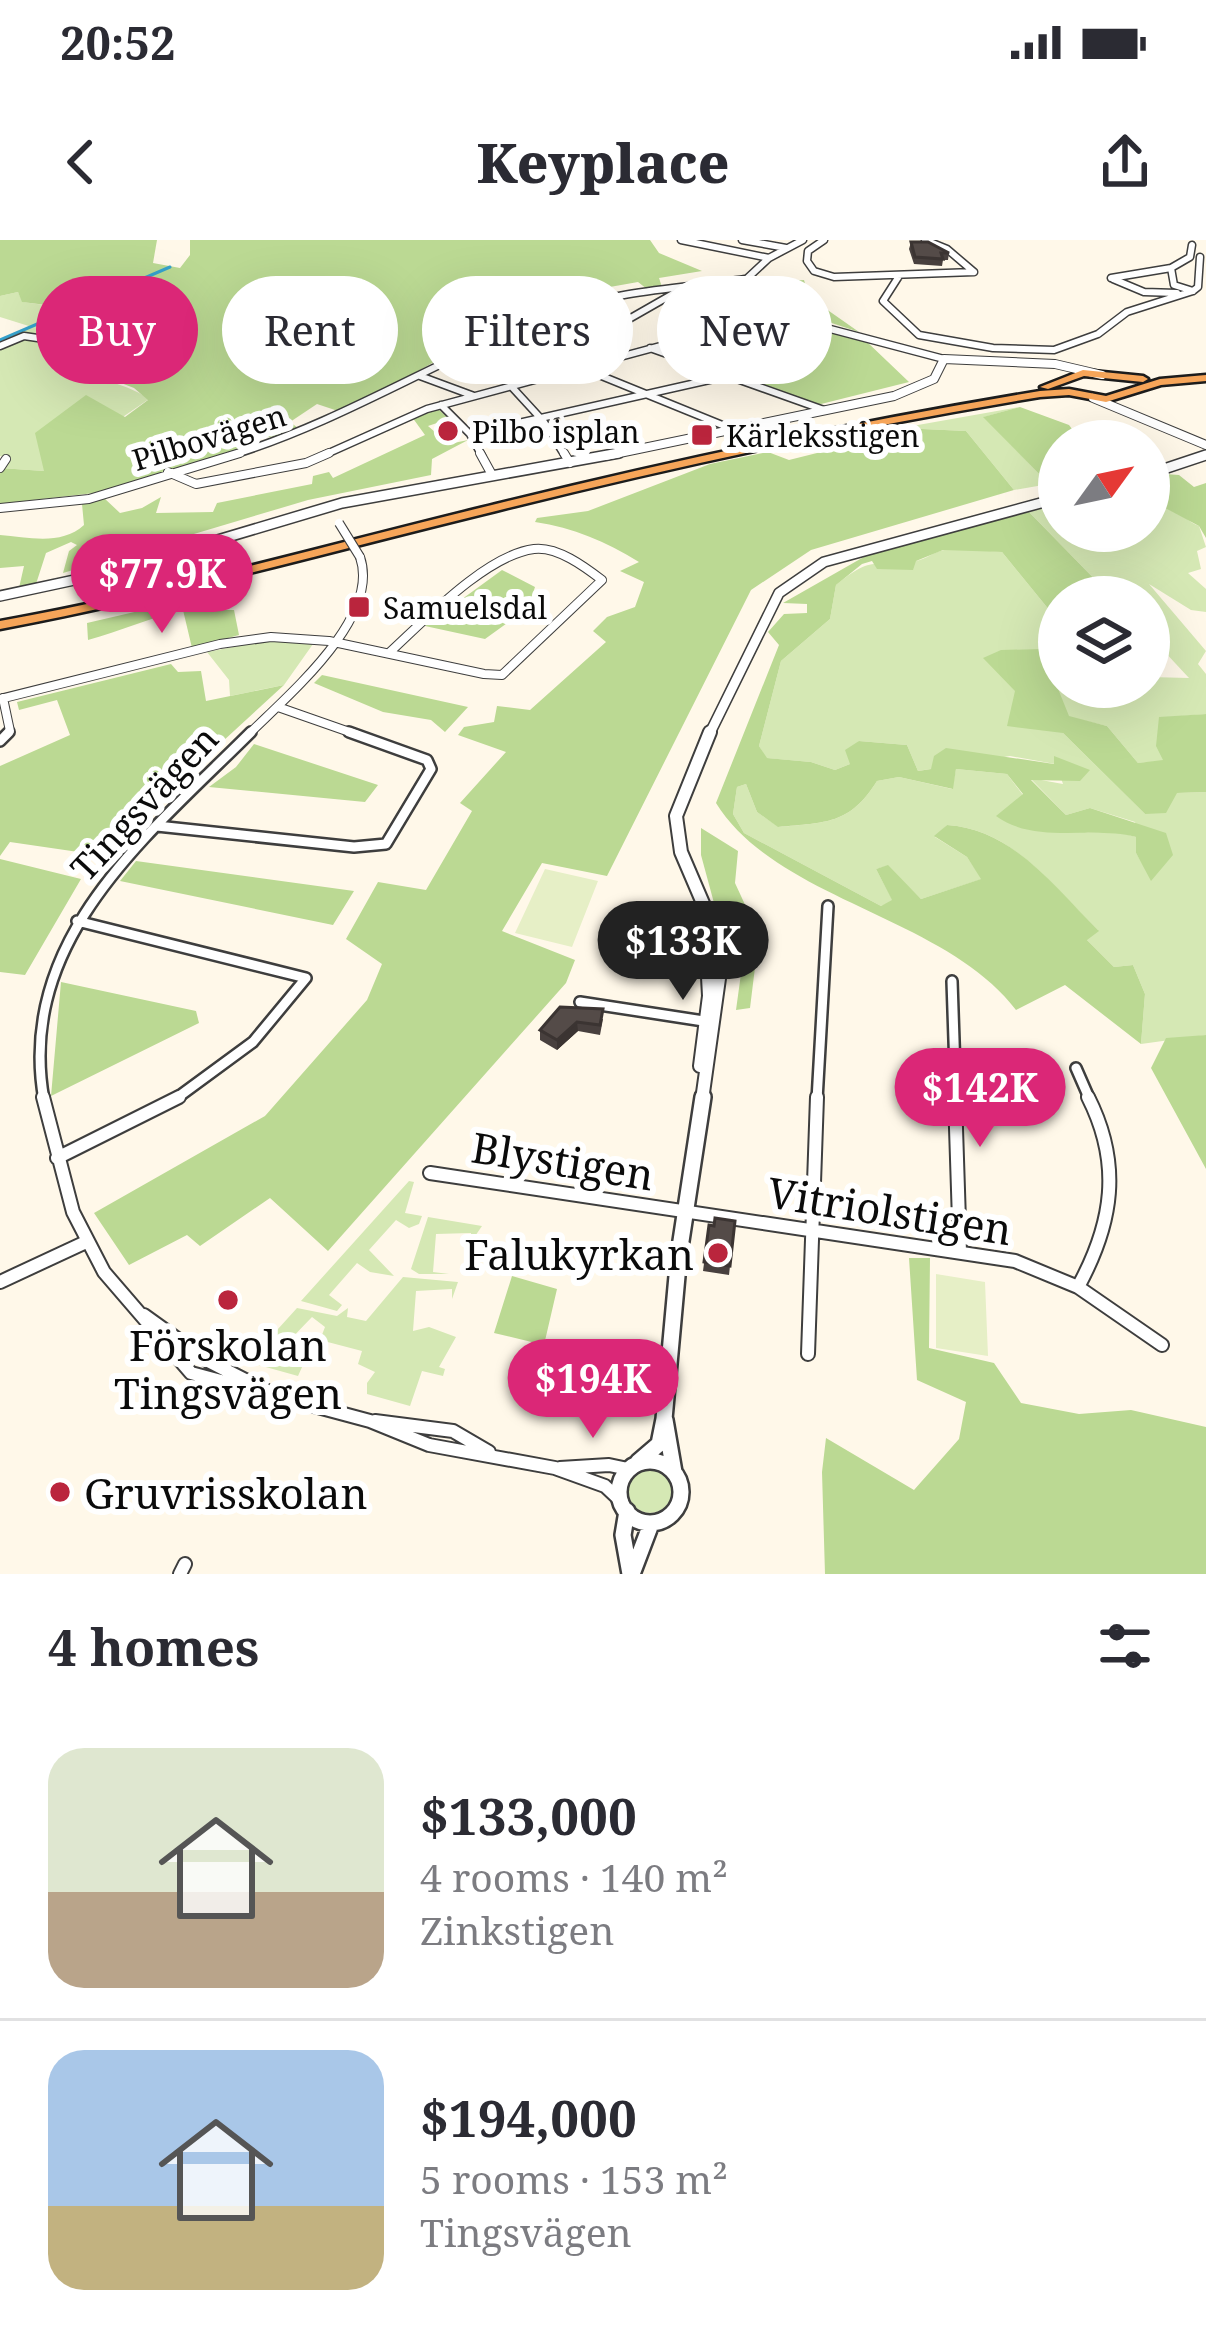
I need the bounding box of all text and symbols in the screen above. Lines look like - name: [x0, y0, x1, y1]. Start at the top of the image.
- text: 20:52: [60, 12, 175, 73]
- text: Keyplace: [477, 125, 729, 199]
- icon: back: [48, 129, 114, 195]
- icon: share: [1092, 129, 1158, 195]
- chip: Buy: [36, 276, 198, 384]
- chip: Rent: [222, 276, 398, 384]
- chip: Filters: [422, 276, 633, 384]
- chip: New: [657, 276, 832, 384]
- street label: Pilbovägen: [127, 394, 291, 480]
- place label: Pilbo isplan: [472, 411, 640, 452]
- place label: Kärleksstigen: [726, 415, 920, 456]
- marker: Pilbo isplan: [435, 418, 461, 444]
- north arrow: [1038, 420, 1170, 552]
- map controls: [1038, 420, 1170, 708]
- marker: Kärleksstigen: [689, 422, 715, 448]
- pin: $77.9K: [64, 534, 260, 636]
- text: $77.9K: [98, 546, 226, 599]
- button: layers: [1038, 576, 1170, 708]
- place label: Samuelsdal: [383, 587, 547, 628]
- marker: Samuelsdal: [346, 594, 372, 620]
- street label: Tingsvägen: [59, 715, 229, 891]
- pin: $133K: [599, 901, 767, 1003]
- text: $133K: [625, 913, 741, 966]
- pin: $142K: [896, 1048, 1064, 1150]
- text: $142K: [922, 1060, 1038, 1113]
- street label: Blystigen: [468, 1117, 658, 1203]
- street label: Vitriolstigen: [764, 1163, 1016, 1257]
- place label: Falukyrkan: [464, 1225, 694, 1282]
- marker: Falukyrkan: [705, 1240, 731, 1266]
- marker: Förskolan Tingsvägen: [215, 1287, 241, 1313]
- place label: Förskolan Tingsvägen: [114, 1316, 342, 1421]
- pin: $194K: [509, 1339, 677, 1441]
- text: $194K: [535, 1351, 651, 1404]
- place label: Gruvrisskolan: [84, 1464, 368, 1521]
- marker: Gruvrisskolan: [47, 1479, 73, 1505]
- text: 4 homes: [48, 1611, 259, 1681]
- icon: filters: [1092, 1613, 1158, 1679]
- text: $133,000: [420, 1780, 637, 1850]
- icon: home: [144, 1796, 288, 1940]
- text: 4 rooms · 140 m²: [420, 1850, 728, 1903]
- text: Zinkstigen: [420, 1903, 614, 1956]
- text: $194,000: [420, 2082, 637, 2152]
- icon: home: [144, 2098, 288, 2242]
- text: 5 rooms · 153 m²: [420, 2152, 728, 2205]
- text: Tingsvägen: [420, 2205, 632, 2258]

